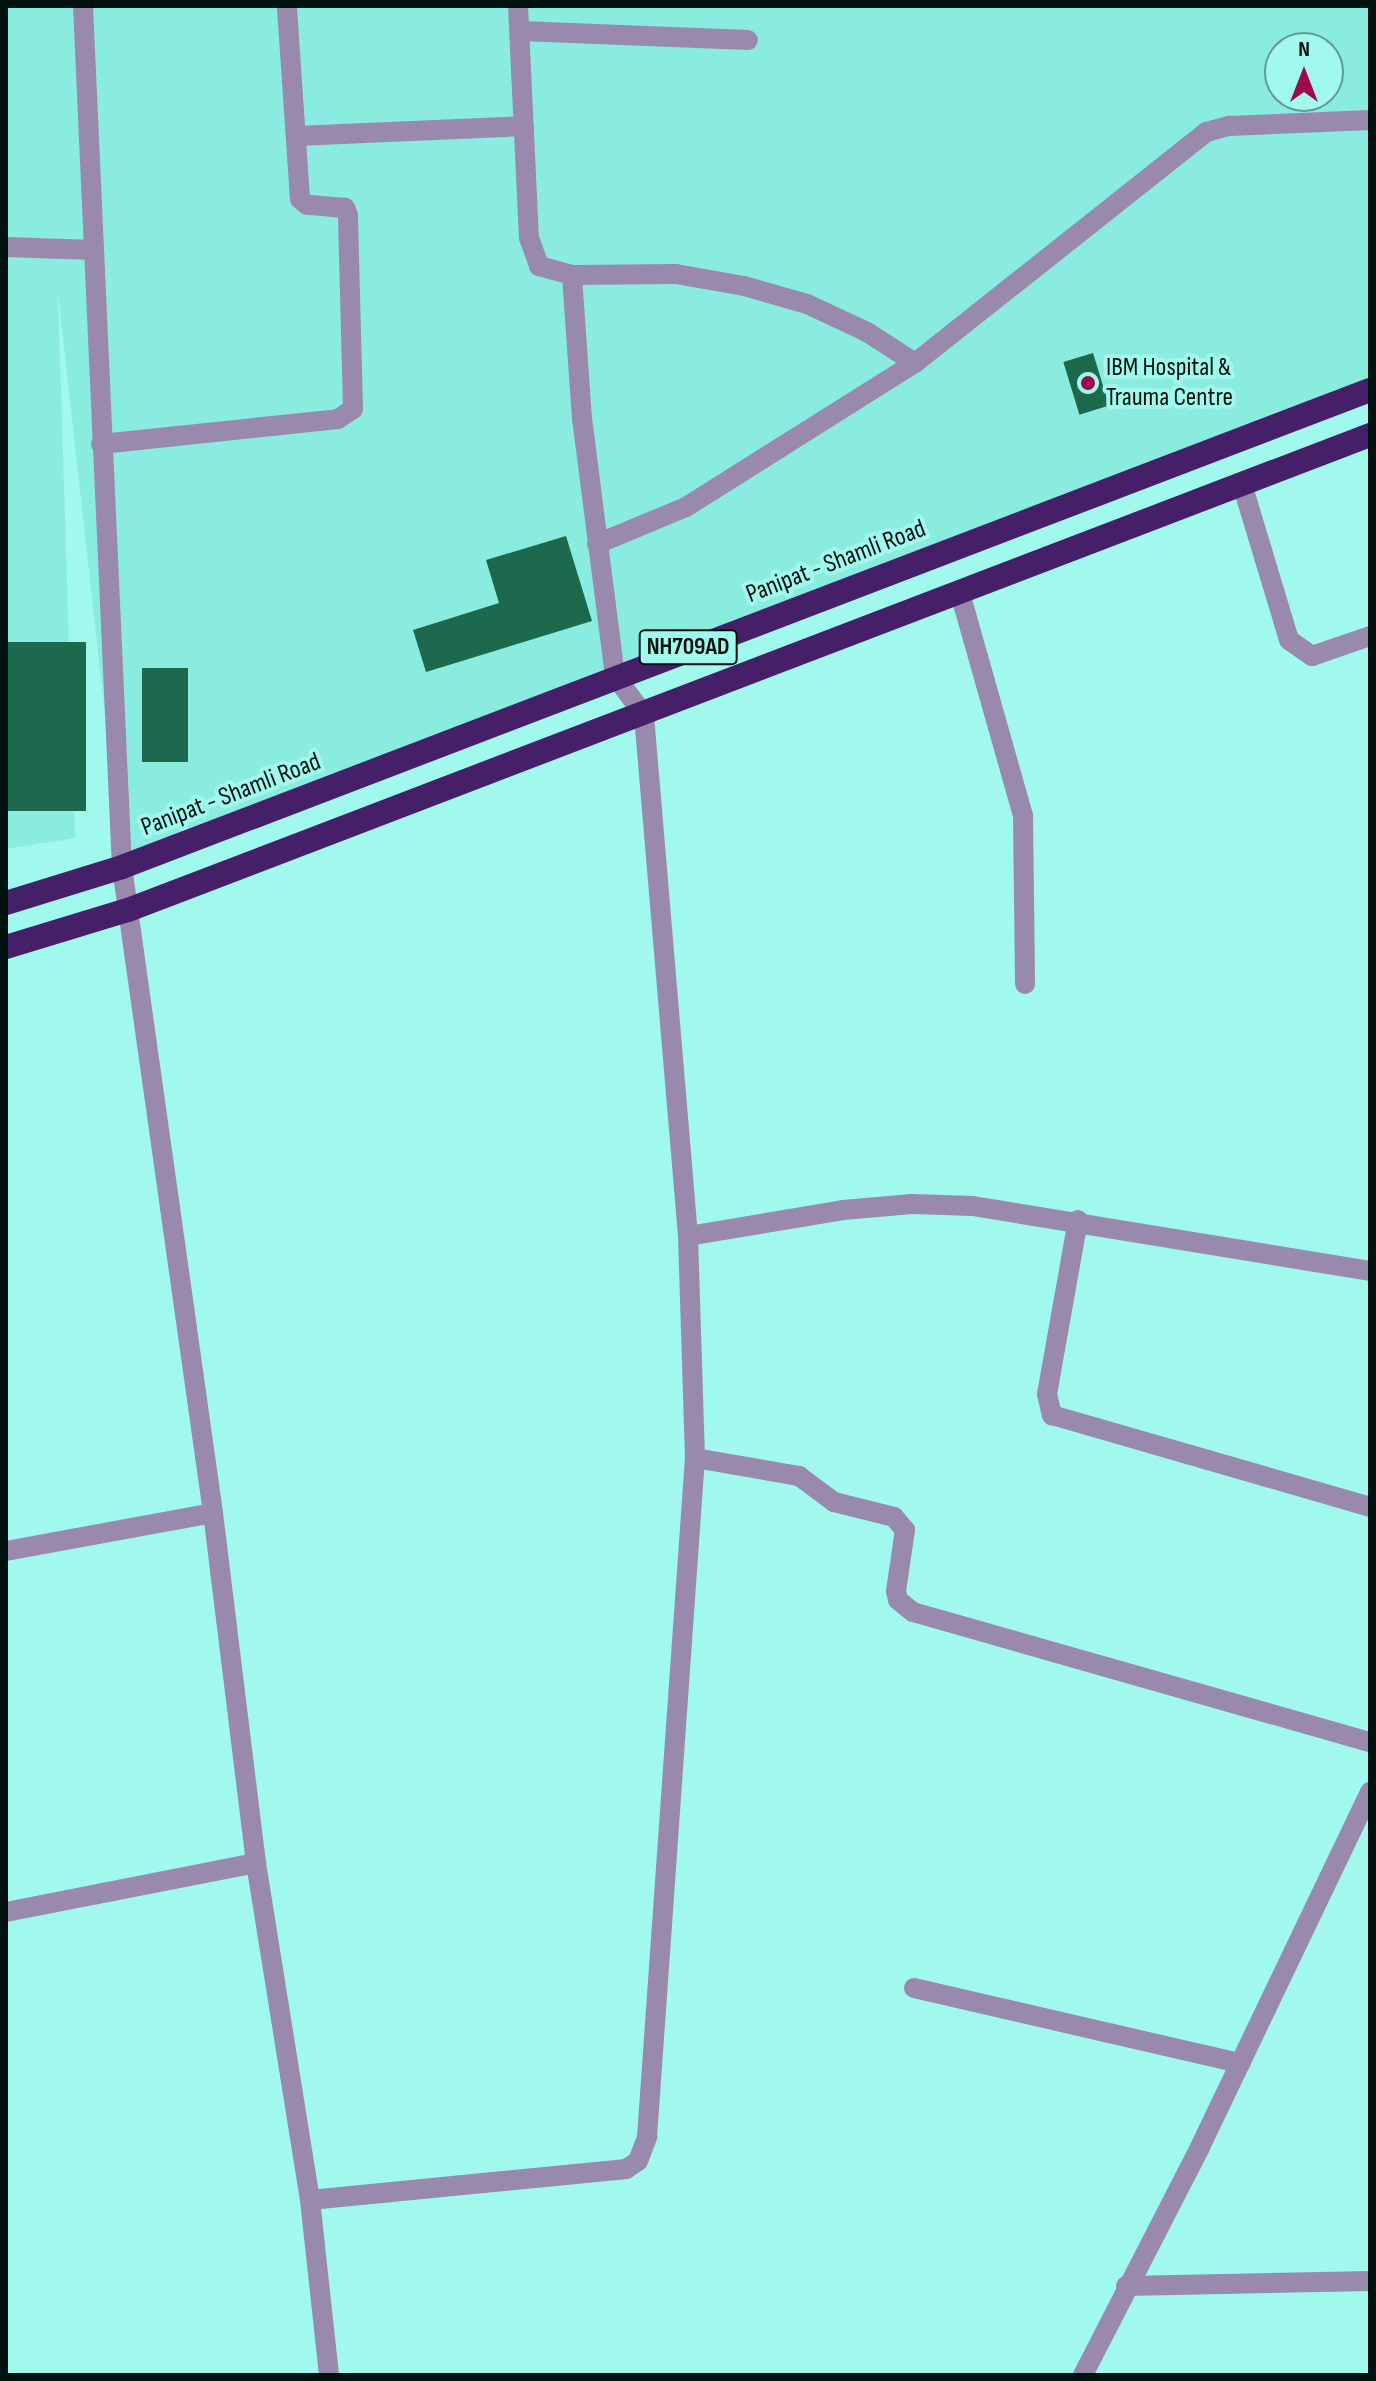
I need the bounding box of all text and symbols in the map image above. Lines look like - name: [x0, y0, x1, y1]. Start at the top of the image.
- north arrow: [1264, 32, 1344, 112]
- text: N: [1298, 36, 1310, 63]
- place label: IBM Hospital & Trauma Centre: [1106, 352, 1233, 414]
- marker: IBM Hospital & Trauma Centre: [1077, 372, 1099, 394]
- street label: Panipat - Shamli Road: [742, 513, 930, 611]
- road number: NH709AD: [638, 627, 738, 667]
- street label: Panipat - Shamli Road: [137, 746, 325, 844]

